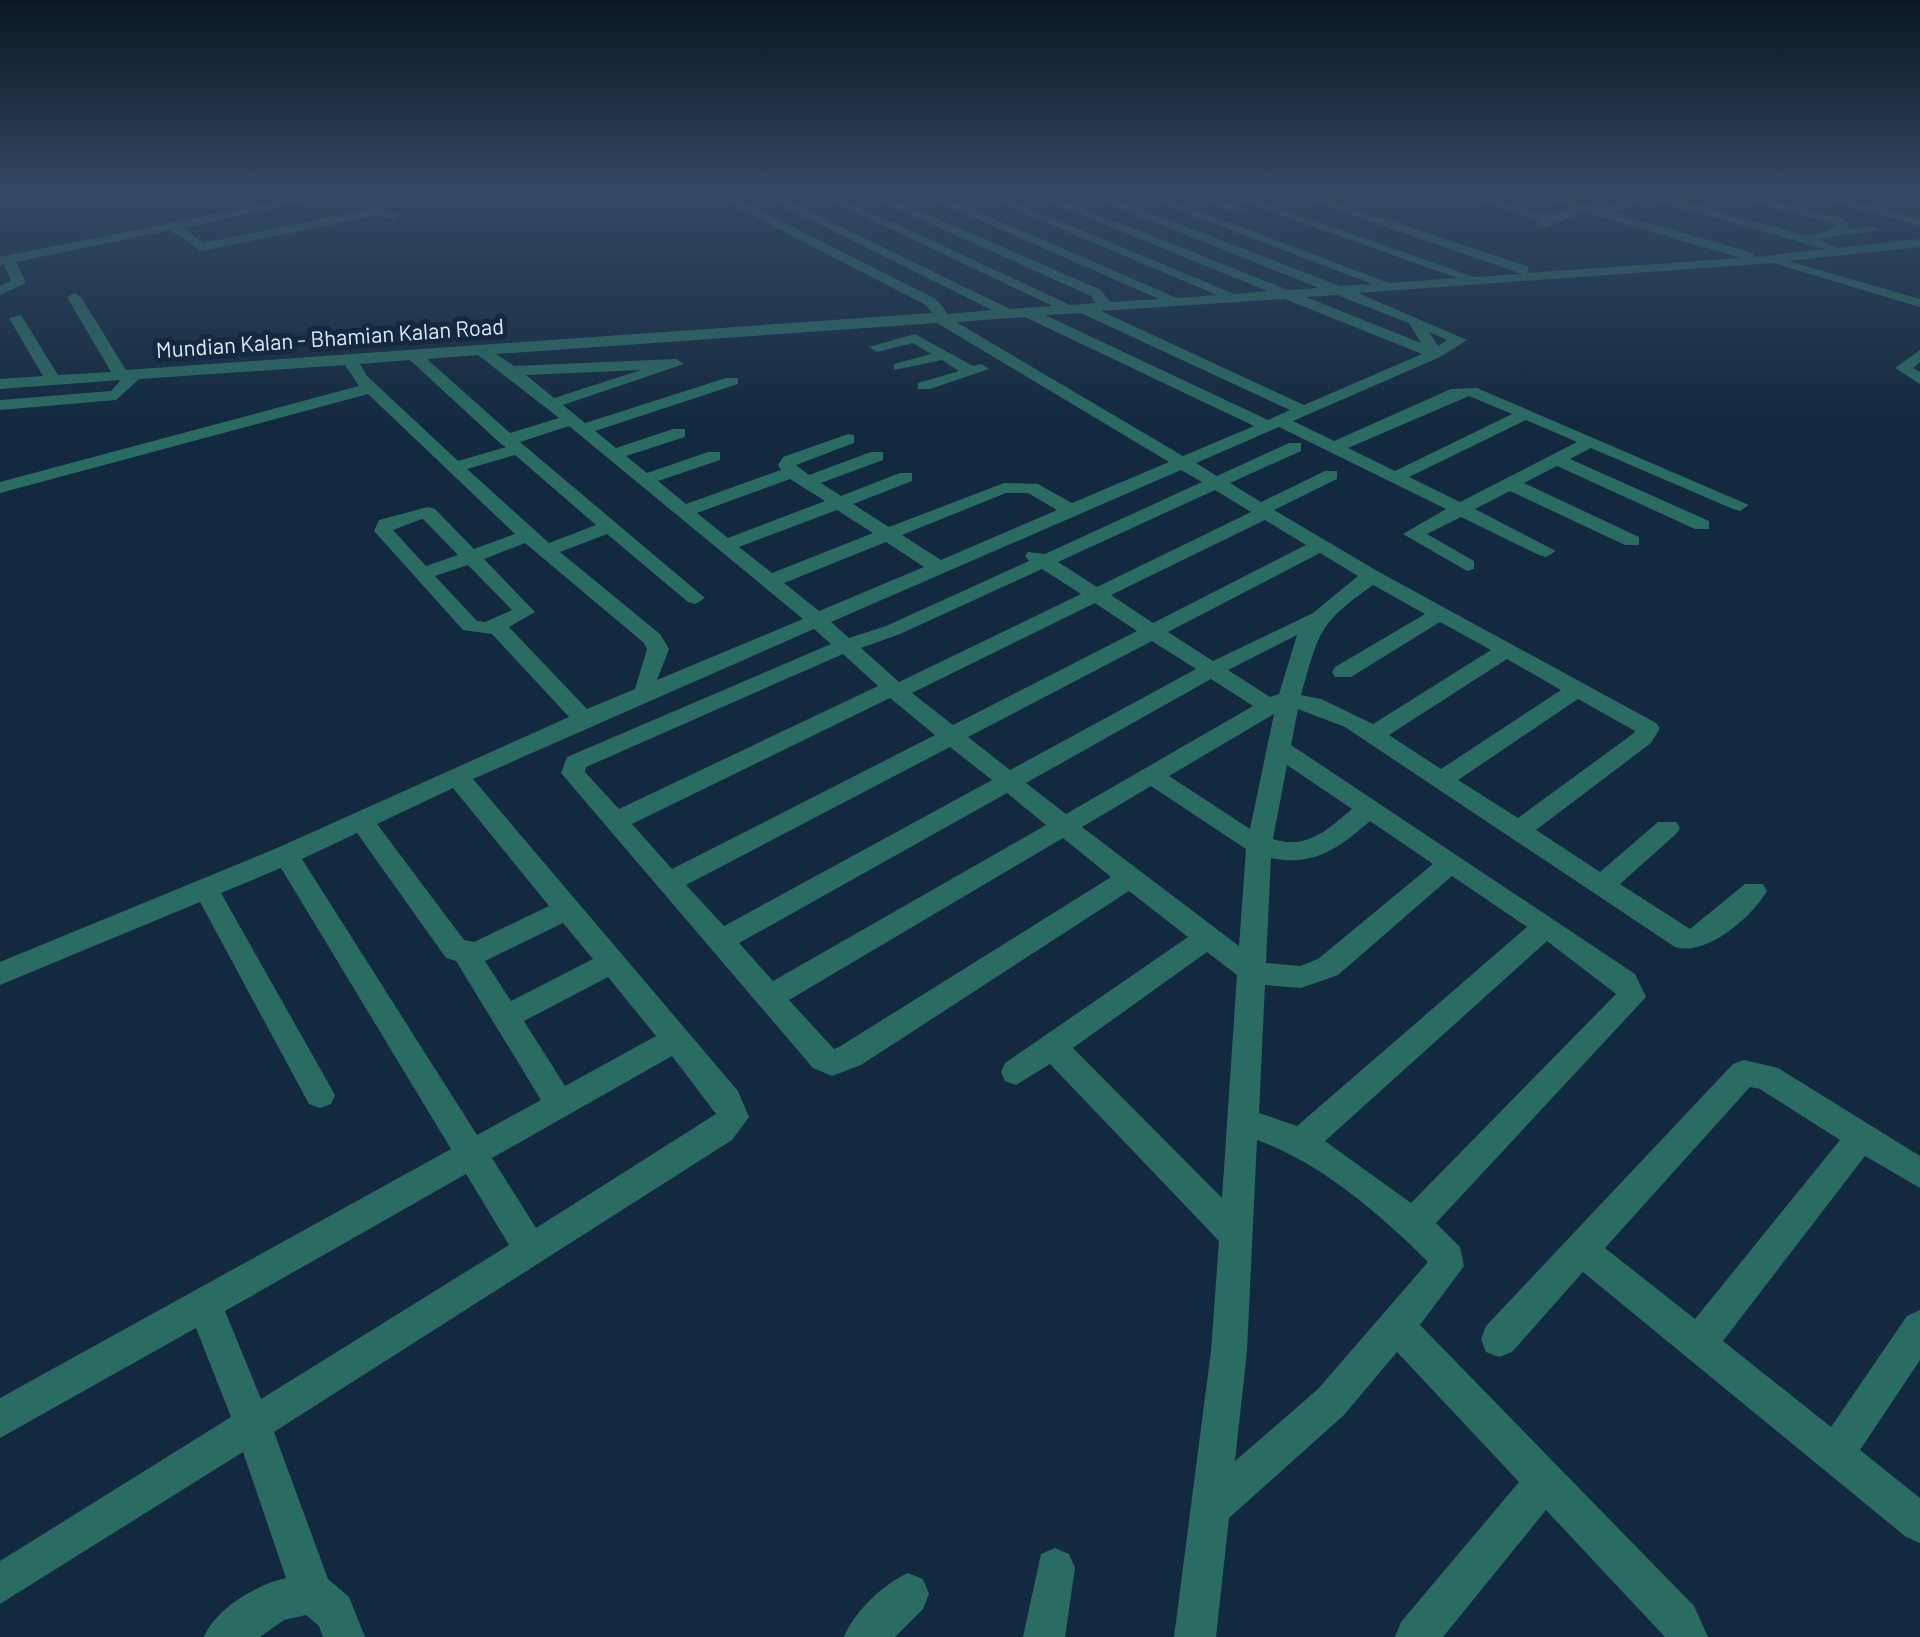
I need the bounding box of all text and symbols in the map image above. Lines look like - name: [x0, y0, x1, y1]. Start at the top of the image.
- street label: Mundian Kalan - Bhamian Kalan Road: [155, 312, 505, 362]

